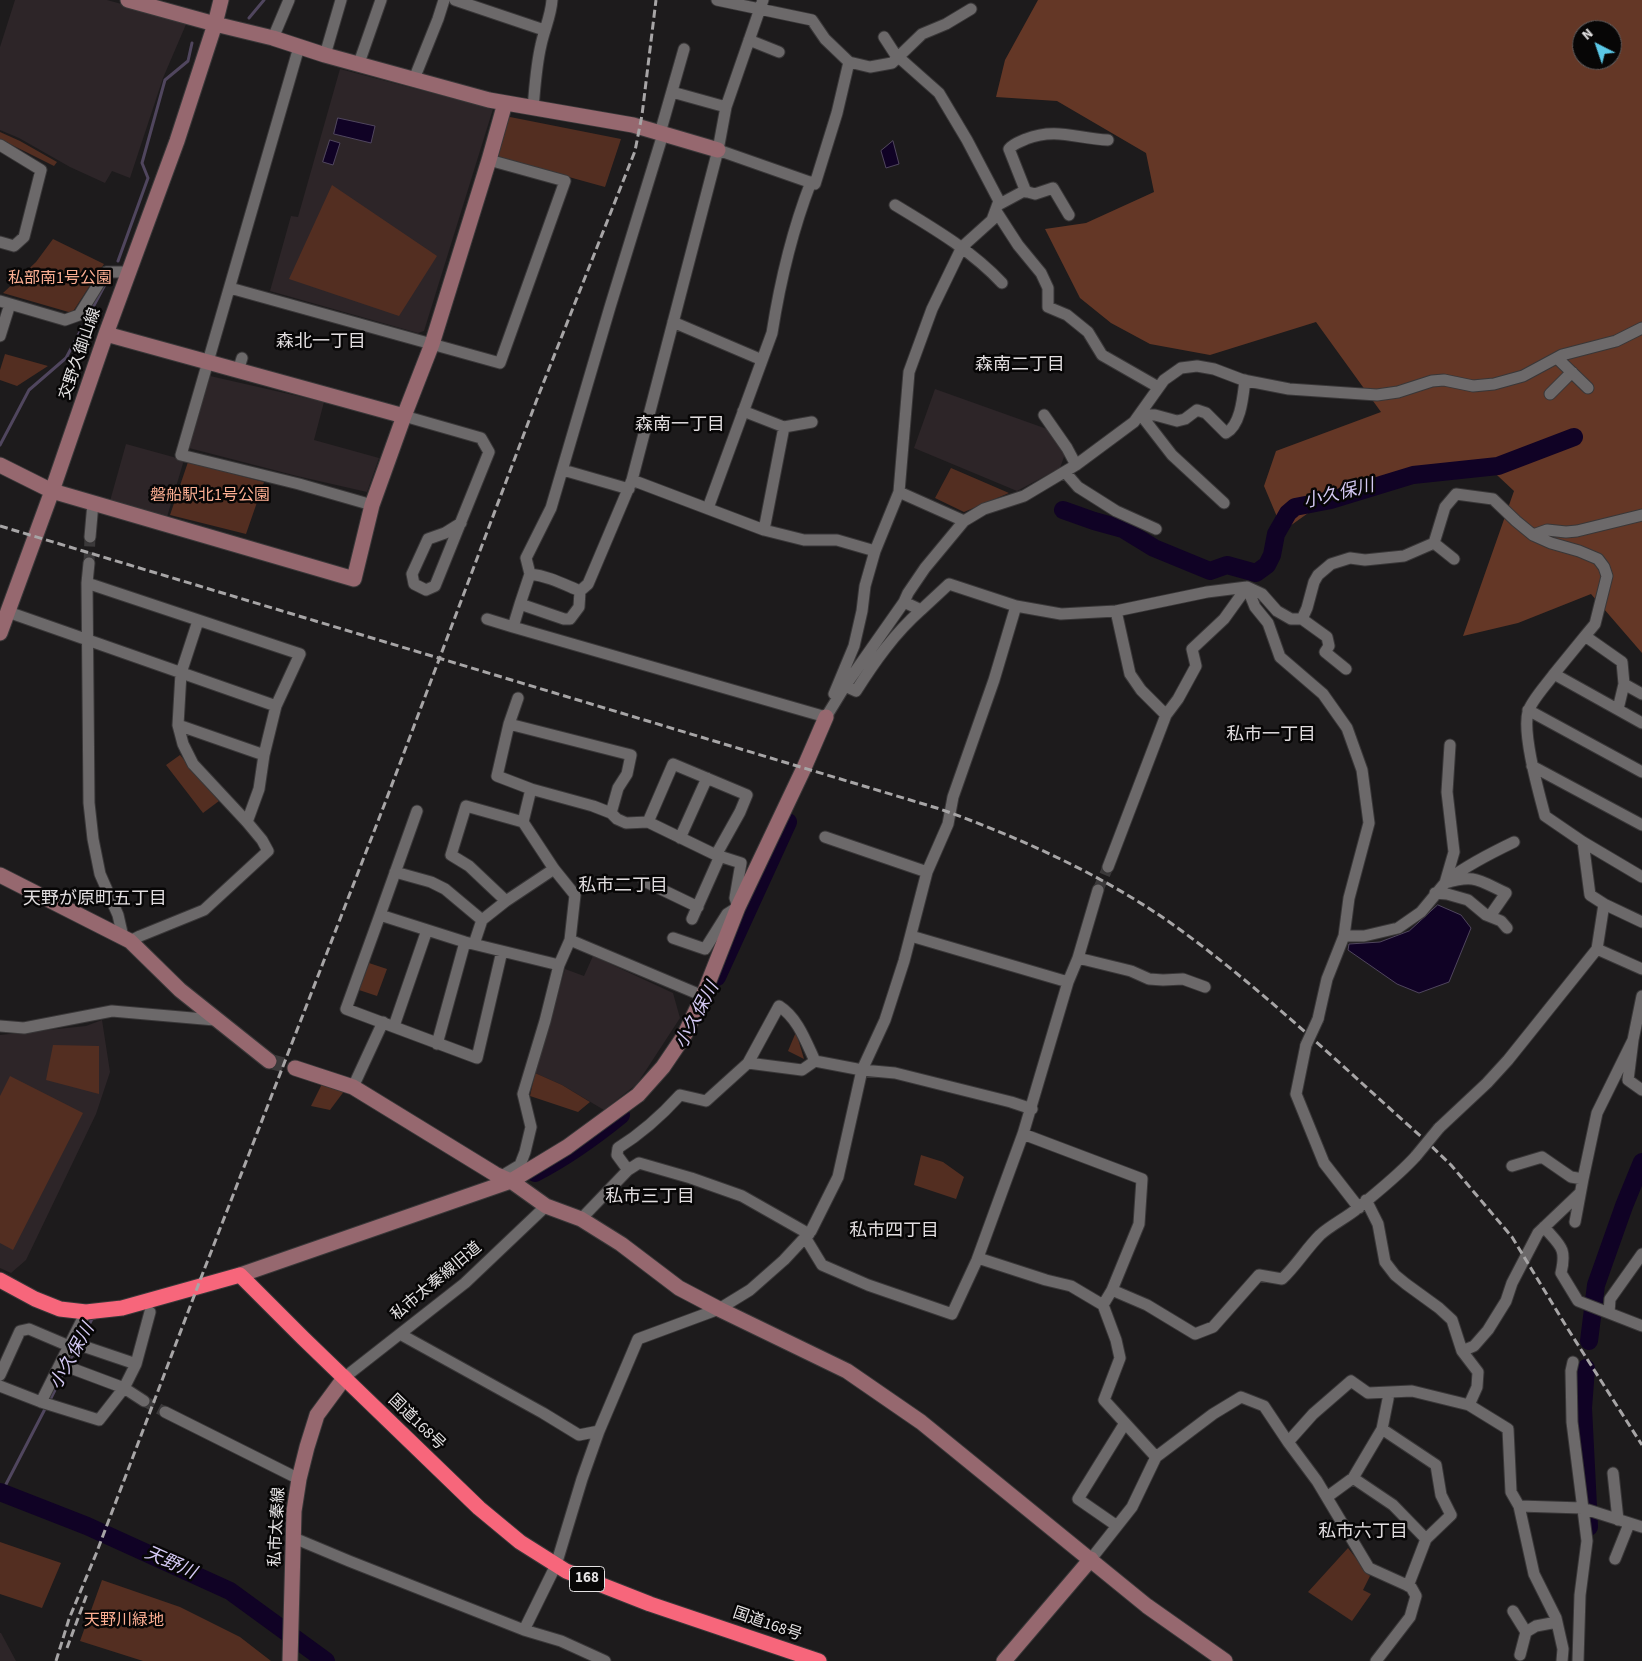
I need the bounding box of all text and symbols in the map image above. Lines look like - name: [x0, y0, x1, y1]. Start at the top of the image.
- north arrow: [1572, 20, 1622, 70]
- text: N: [1578, 24, 1598, 45]
- park label: 私部南1号公園: [8, 269, 112, 289]
- street label: 交野久御山線: [56, 305, 106, 403]
- district label: 森北一丁目: [276, 332, 366, 354]
- district label: 森南二丁目: [975, 355, 1065, 377]
- district label: 森南一丁目: [635, 415, 725, 437]
- water label: 小久保川: [1301, 476, 1377, 514]
- park label: 磐船駅北1号公園: [150, 486, 270, 506]
- district label: 私市一丁目: [1226, 725, 1316, 747]
- district label: 私市二丁目: [578, 876, 668, 898]
- district label: 天野が原町五丁目: [23, 889, 167, 911]
- water label: 小久保川: [672, 979, 724, 1053]
- district label: 私市三丁目: [605, 1187, 695, 1209]
- district label: 私市四丁目: [849, 1221, 939, 1243]
- street label: 私市太秦線旧道: [388, 1239, 486, 1325]
- water label: 小久保川: [46, 1320, 100, 1394]
- street label: 国道168号: [383, 1391, 449, 1455]
- street label: 私市太秦線: [266, 1487, 290, 1567]
- district label: 私市六丁目: [1318, 1522, 1408, 1544]
- water label: 天野川: [141, 1543, 199, 1585]
- road number: 168: [570, 1566, 604, 1592]
- street label: 国道168号: [730, 1604, 804, 1646]
- park label: 天野川緑地: [84, 1611, 164, 1631]

